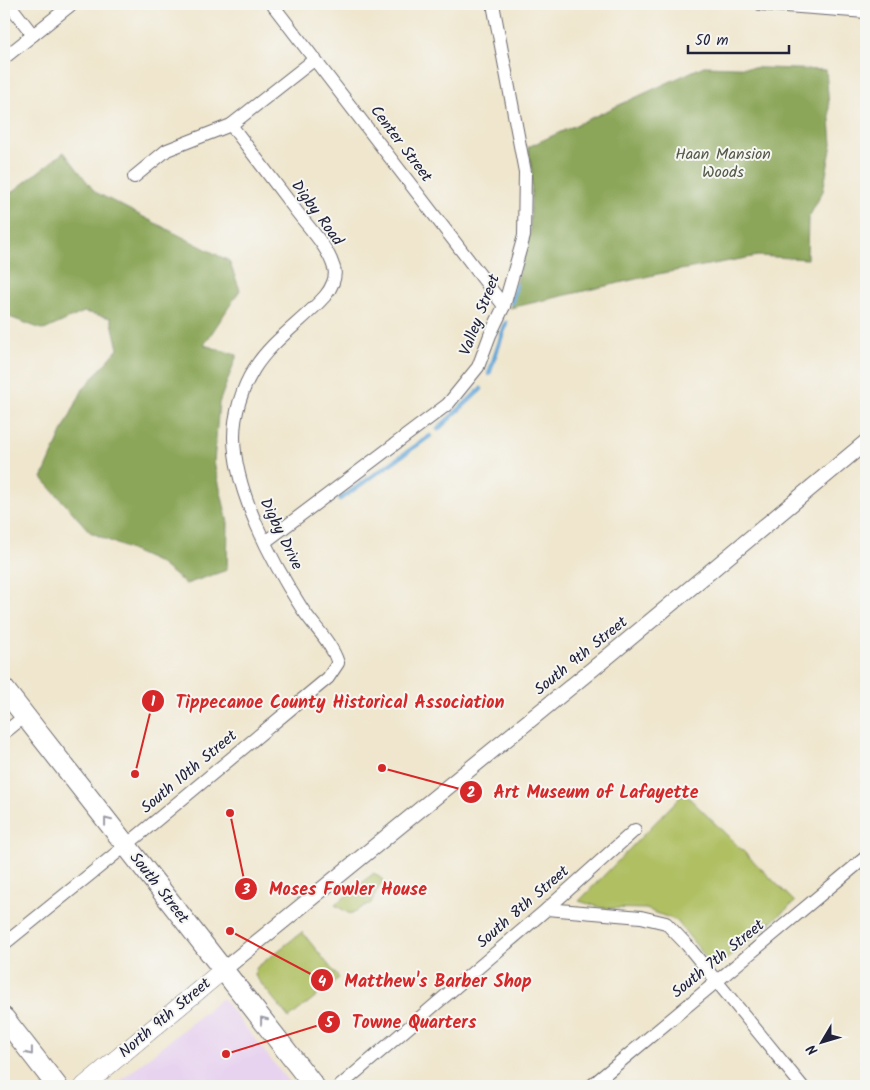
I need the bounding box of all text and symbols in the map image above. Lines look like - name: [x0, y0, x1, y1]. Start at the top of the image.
- scale bar: [688, 22, 789, 54]
- text: 50 m: [695, 29, 729, 53]
- street label: Center Street: [364, 100, 439, 188]
- park label: Haan Mansion Woods: [675, 142, 771, 185]
- street label: Digby Road: [285, 175, 350, 252]
- street label: Valley Street: [453, 270, 507, 359]
- street label: Digby Drive: [253, 494, 309, 574]
- street label: South 9th Street: [529, 610, 634, 702]
- callout: Tippecanoe County Historical Association: [141, 685, 515, 718]
- text: Tippecanoe County Historical Association: [176, 689, 505, 718]
- text: 1: [151, 690, 156, 714]
- street label: South 10th Street: [135, 724, 243, 820]
- callout: Art Museum of Lafayette: [459, 776, 709, 809]
- text: Art Museum of Lafayette: [493, 779, 699, 808]
- text: 2: [467, 781, 476, 805]
- one-way arrow: [105, 818, 113, 827]
- street label: South Street: [123, 847, 196, 930]
- street label: South 8th Street: [471, 859, 576, 954]
- callout: Moses Fowler House: [234, 873, 437, 906]
- text: Moses Fowler House: [269, 876, 427, 905]
- text: 3: [241, 878, 250, 902]
- street label: South 7th Street: [666, 913, 771, 1005]
- callout: Matthew's Barber Shop: [309, 964, 541, 997]
- text: Matthew's Barber Shop: [344, 968, 532, 997]
- text: 4: [318, 970, 326, 994]
- street label: North 9th Street: [113, 971, 217, 1064]
- callout: Towne Quarters: [317, 1005, 486, 1038]
- text: Towne Quarters: [352, 1009, 477, 1038]
- text: 5: [324, 1011, 334, 1035]
- one-way arrow: [259, 1017, 268, 1026]
- north arrow: [798, 1018, 848, 1068]
- text: N: [801, 1039, 824, 1060]
- one-way arrow: [25, 1046, 33, 1055]

